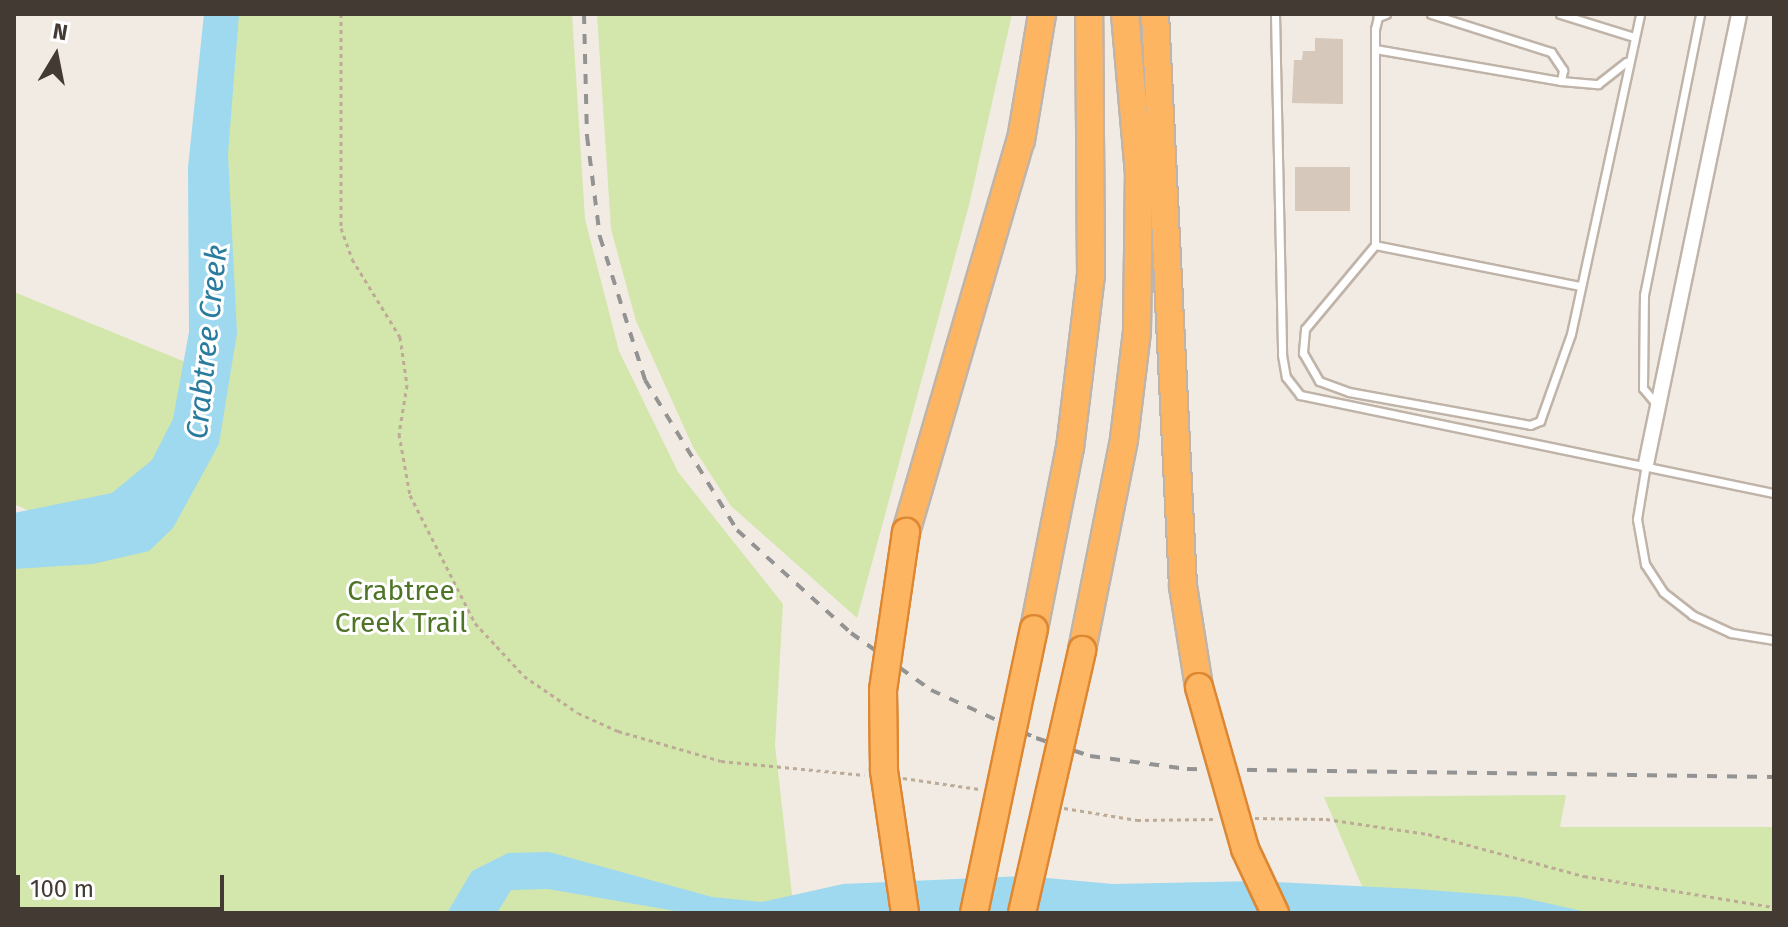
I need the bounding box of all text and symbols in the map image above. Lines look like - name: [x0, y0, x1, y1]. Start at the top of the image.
- north arrow: [16, 16, 96, 96]
- text: N: [51, 17, 70, 46]
- water label: Crabtree Creek: [179, 243, 235, 441]
- park label: Crabtree Creek Trail: [335, 574, 467, 640]
- scale bar: [20, 859, 228, 909]
- text: 100 m: [30, 875, 94, 903]

